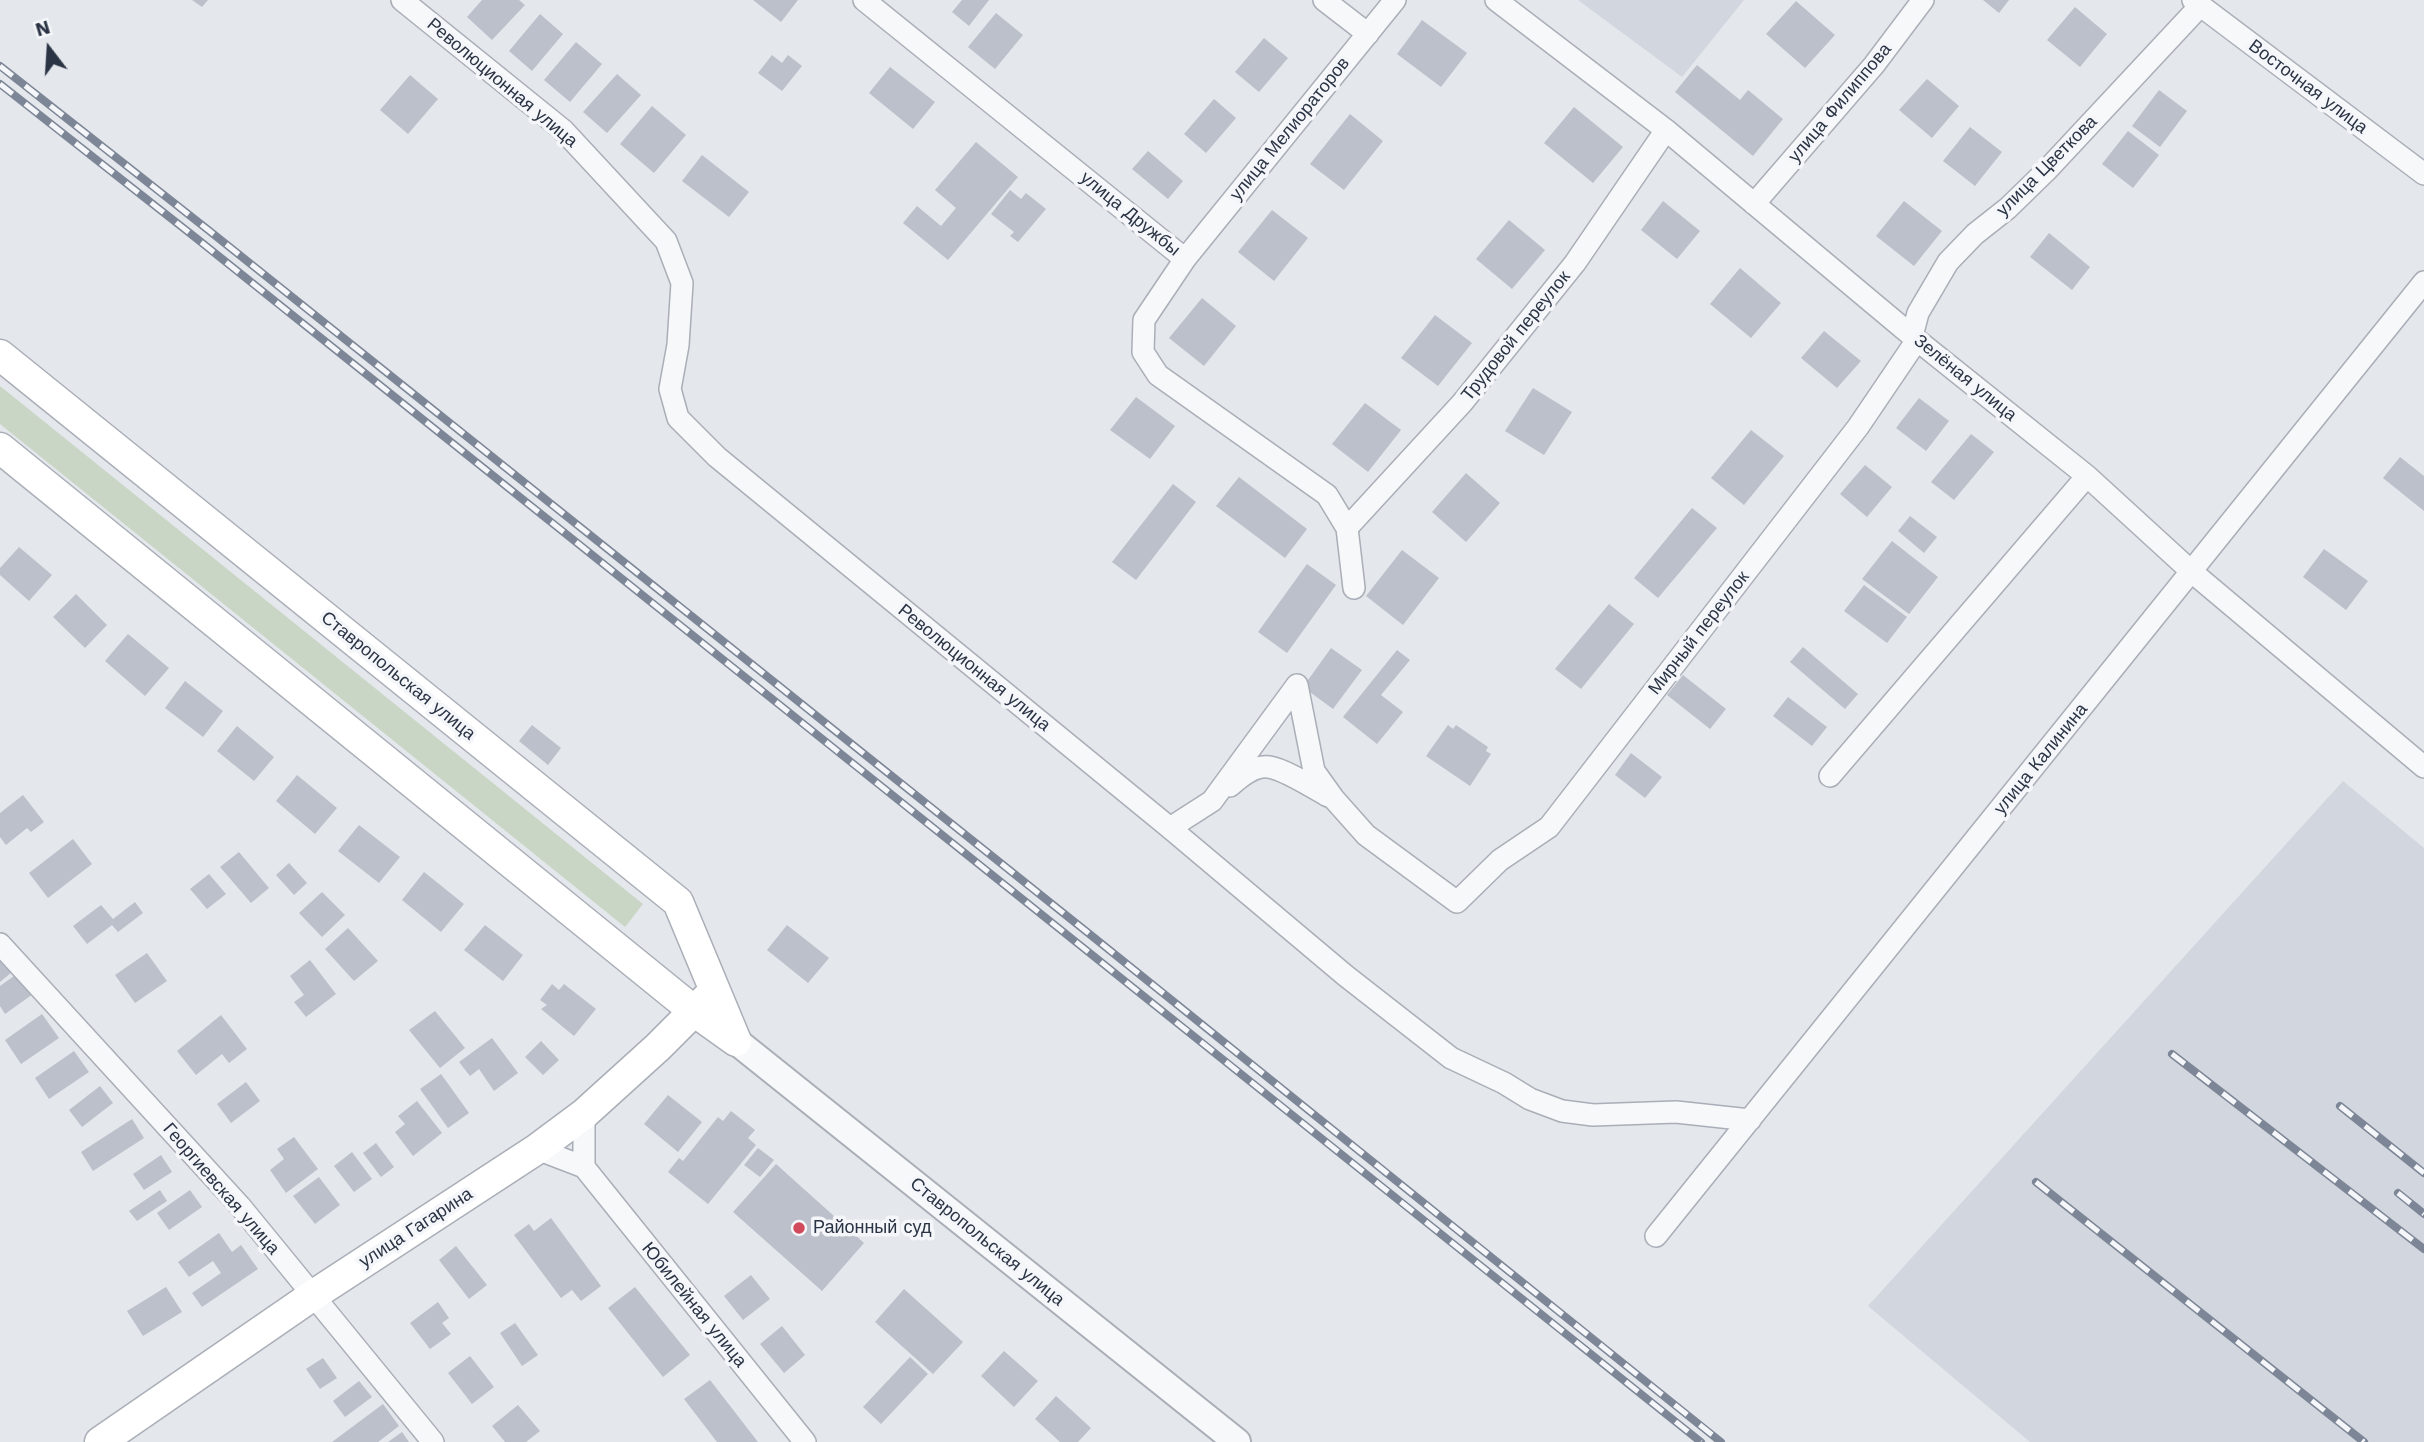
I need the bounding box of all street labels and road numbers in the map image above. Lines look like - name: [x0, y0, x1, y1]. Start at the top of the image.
- street label: Революционная улица: [422, 14, 582, 152]
- street label: Восточная улица: [2244, 35, 2372, 139]
- street label: улица Филиппова: [1784, 39, 1896, 167]
- street label: улица Мелиораторов: [1226, 53, 1354, 205]
- street label: улица Цветкова: [1992, 111, 2102, 221]
- street label: улица Дружбы: [1076, 167, 1184, 261]
- street label: Трудовой переулок: [1457, 267, 1575, 405]
- street label: Зелёная улица: [1909, 330, 2021, 426]
- street label: Мирный переулок: [1644, 567, 1754, 699]
- street label: Революционная улица: [893, 600, 1055, 736]
- street label: Ставропольская улица: [316, 607, 480, 745]
- street label: улица Калинина: [1990, 699, 2092, 819]
- street label: Георгиевская улица: [158, 1119, 284, 1259]
- street label: Ставропольская улица: [905, 1173, 1069, 1311]
- street label: улица Гагарина: [355, 1183, 477, 1273]
- street label: Юбилейная улица: [637, 1238, 751, 1372]

